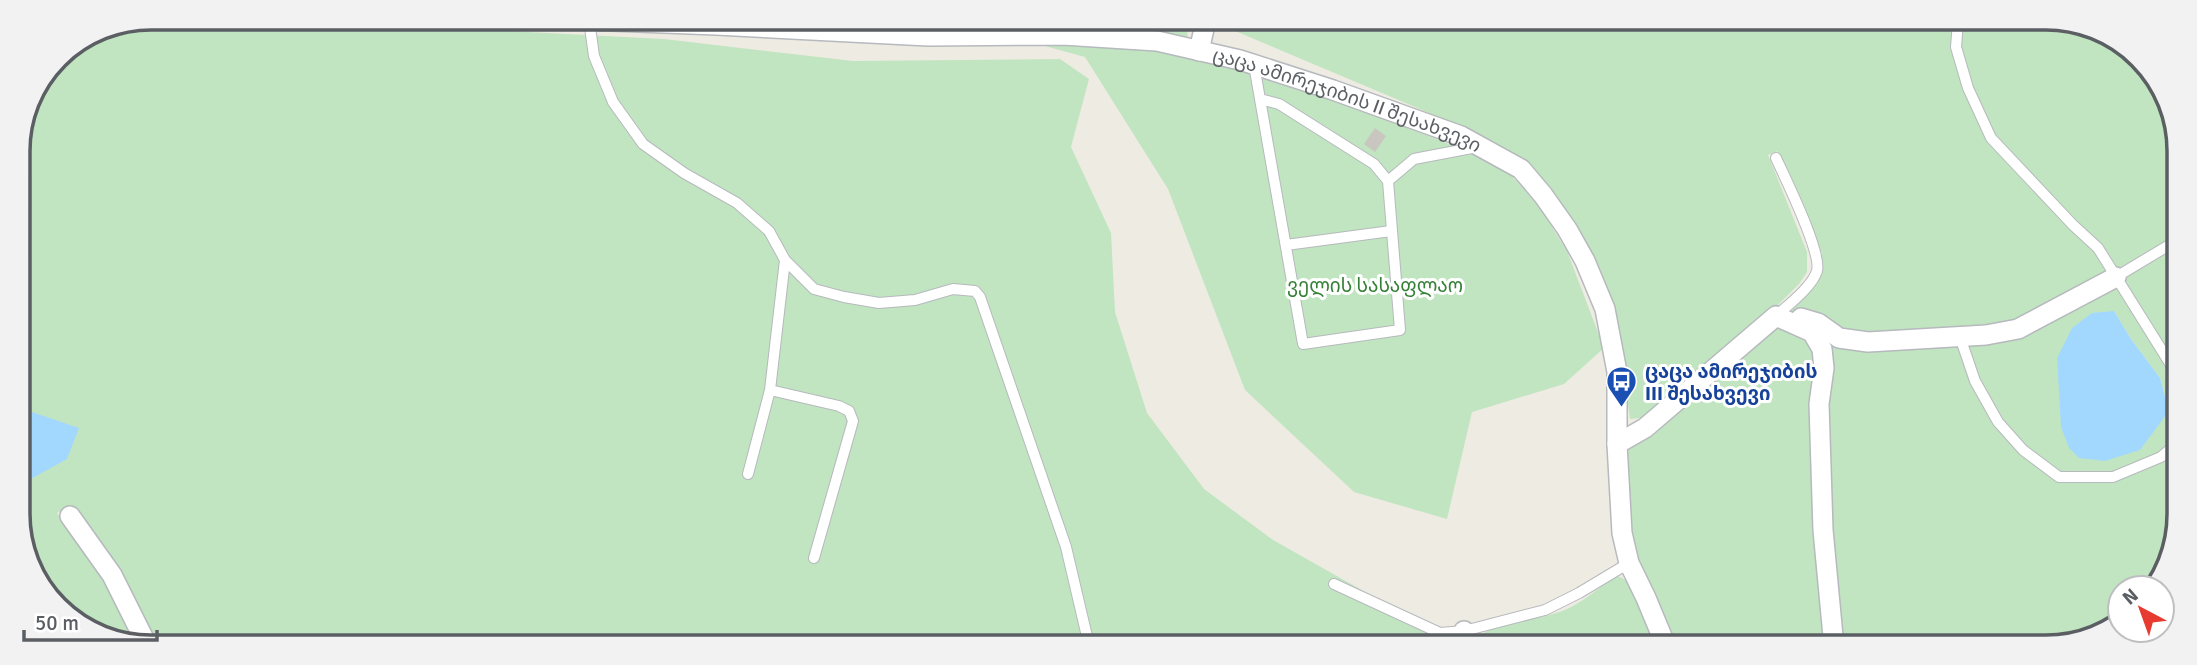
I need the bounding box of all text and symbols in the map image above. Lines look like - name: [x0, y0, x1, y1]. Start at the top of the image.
- street label: ცაცა ამირეჯიბის II შესახვევი: [1210, 43, 1486, 158]
- park label: ველის სასაფლაო: [1287, 274, 1463, 298]
- place label: ცაცა ამირეჯიბის III შესახვევი: [1645, 360, 1817, 406]
- bus stop icon: ცაცა ამირეჯიბის III შესახვევი: [1605, 365, 1639, 409]
- north arrow: [2106, 574, 2176, 644]
- text: N: [2118, 584, 2143, 610]
- scale bar: [24, 598, 158, 642]
- text: 50 m: [35, 610, 79, 636]

